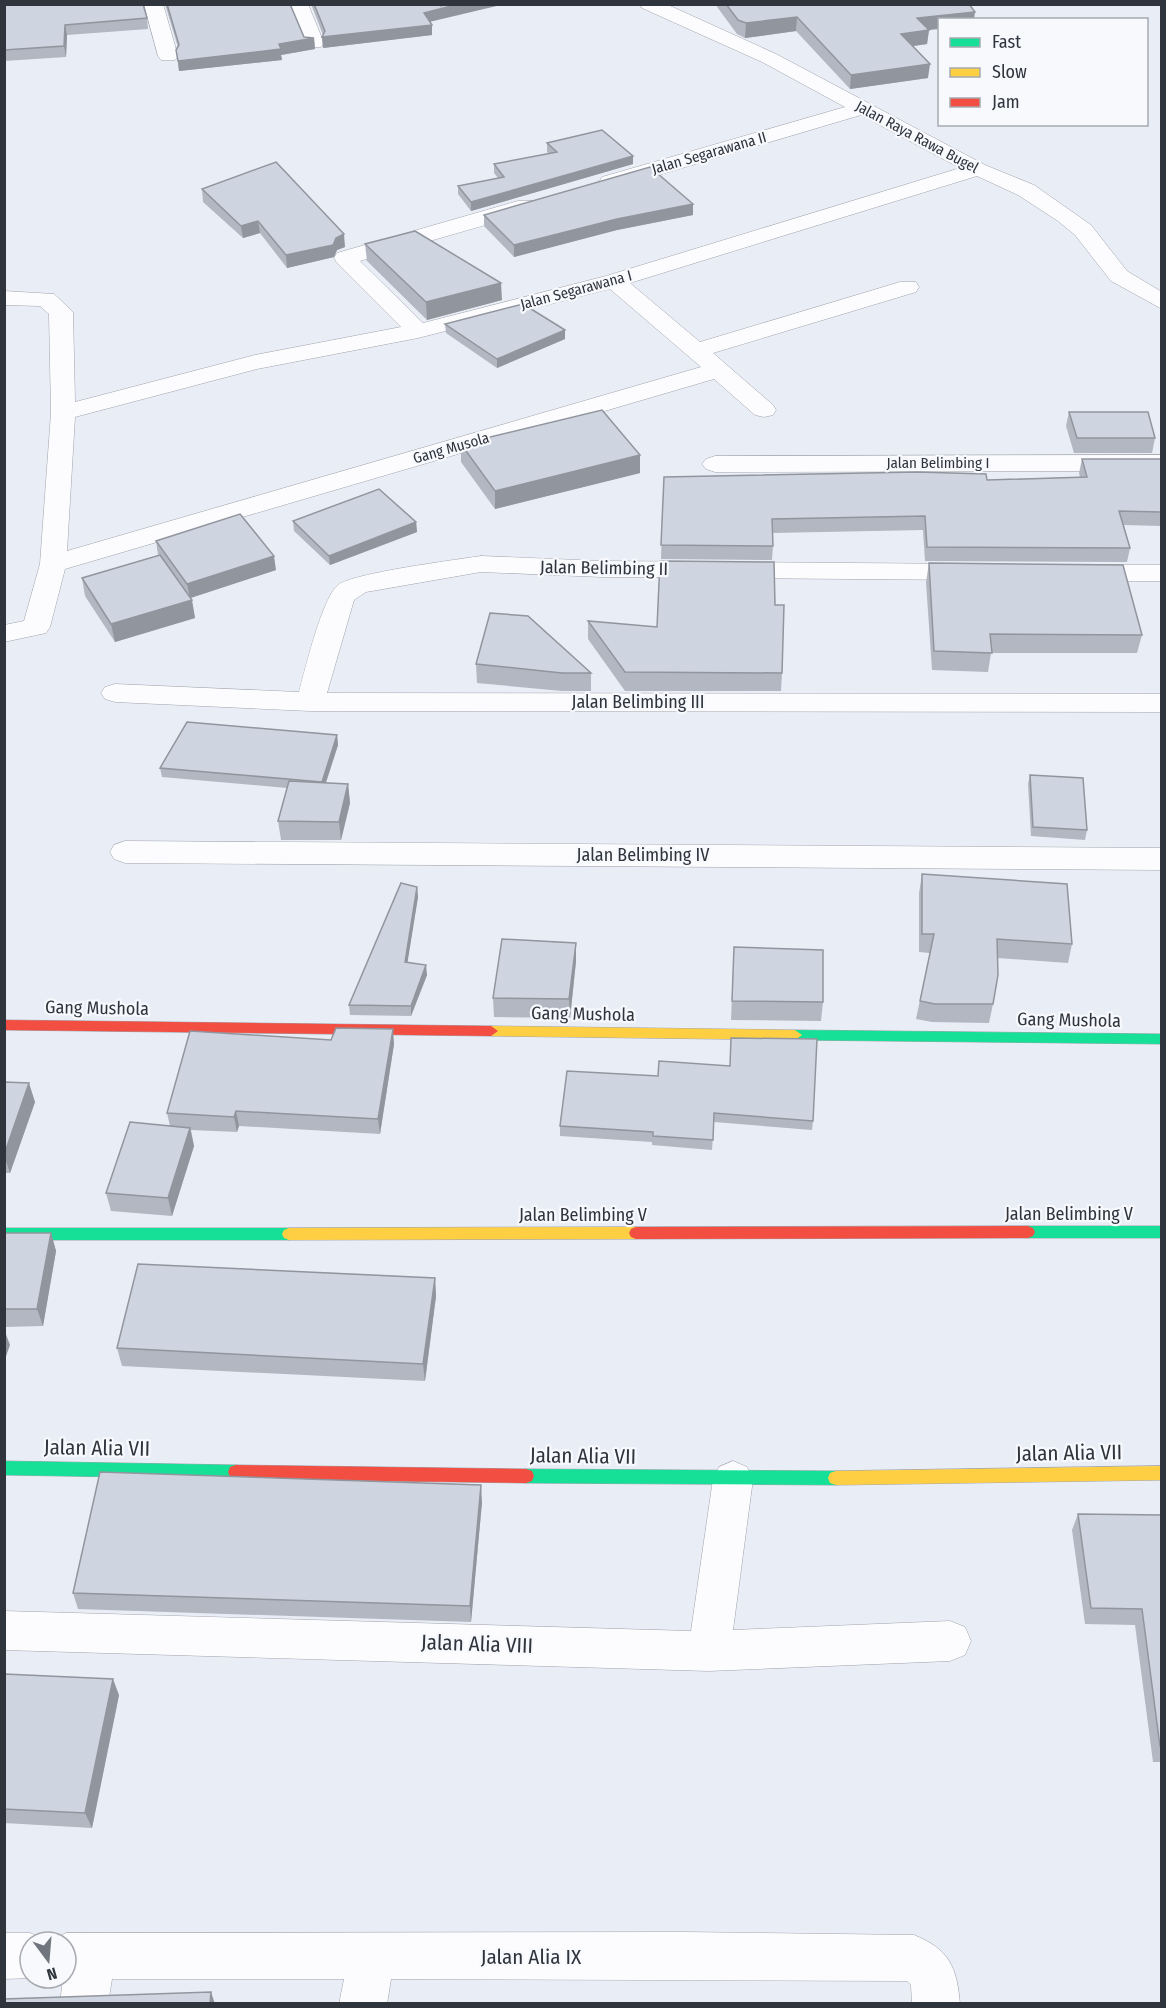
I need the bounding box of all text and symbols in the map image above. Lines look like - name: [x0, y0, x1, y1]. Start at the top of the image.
- legend: [938, 18, 1148, 126]
- text: Fast: [992, 31, 1021, 53]
- text: Slow: [992, 61, 1027, 83]
- text: Jam: [992, 91, 1020, 113]
- street label: Jalan Raya Rawa Bugel: [853, 97, 982, 177]
- street label: Jalan Segarawana II: [650, 128, 768, 178]
- street label: Jalan Segarawana I: [518, 266, 634, 314]
- street label: Gang Musola: [411, 429, 491, 467]
- street label: Jalan Belimbing I: [886, 454, 990, 472]
- street label: Jalan Belimbing II: [540, 556, 668, 580]
- street label: Jalan Belimbing III: [571, 691, 705, 713]
- street label: Jalan Belimbing IV: [577, 844, 710, 866]
- street label: Gang Mushola: [45, 996, 149, 1020]
- street label: Gang Mushola: [531, 1002, 635, 1026]
- street label: Gang Mushola: [1017, 1008, 1121, 1032]
- street label: Jalan Belimbing V: [1005, 1203, 1134, 1225]
- street label: Jalan Belimbing V: [519, 1204, 648, 1226]
- street label: Jalan Alia VII: [44, 1434, 150, 1462]
- street label: Jalan Alia VII: [1016, 1439, 1122, 1467]
- street label: Jalan Alia VII: [530, 1442, 636, 1470]
- street label: Jalan Alia VIII: [421, 1629, 533, 1659]
- north arrow: [18, 1930, 78, 1990]
- street label: Jalan Alia IX: [481, 1944, 582, 1970]
- text: N: [45, 1963, 59, 1984]

